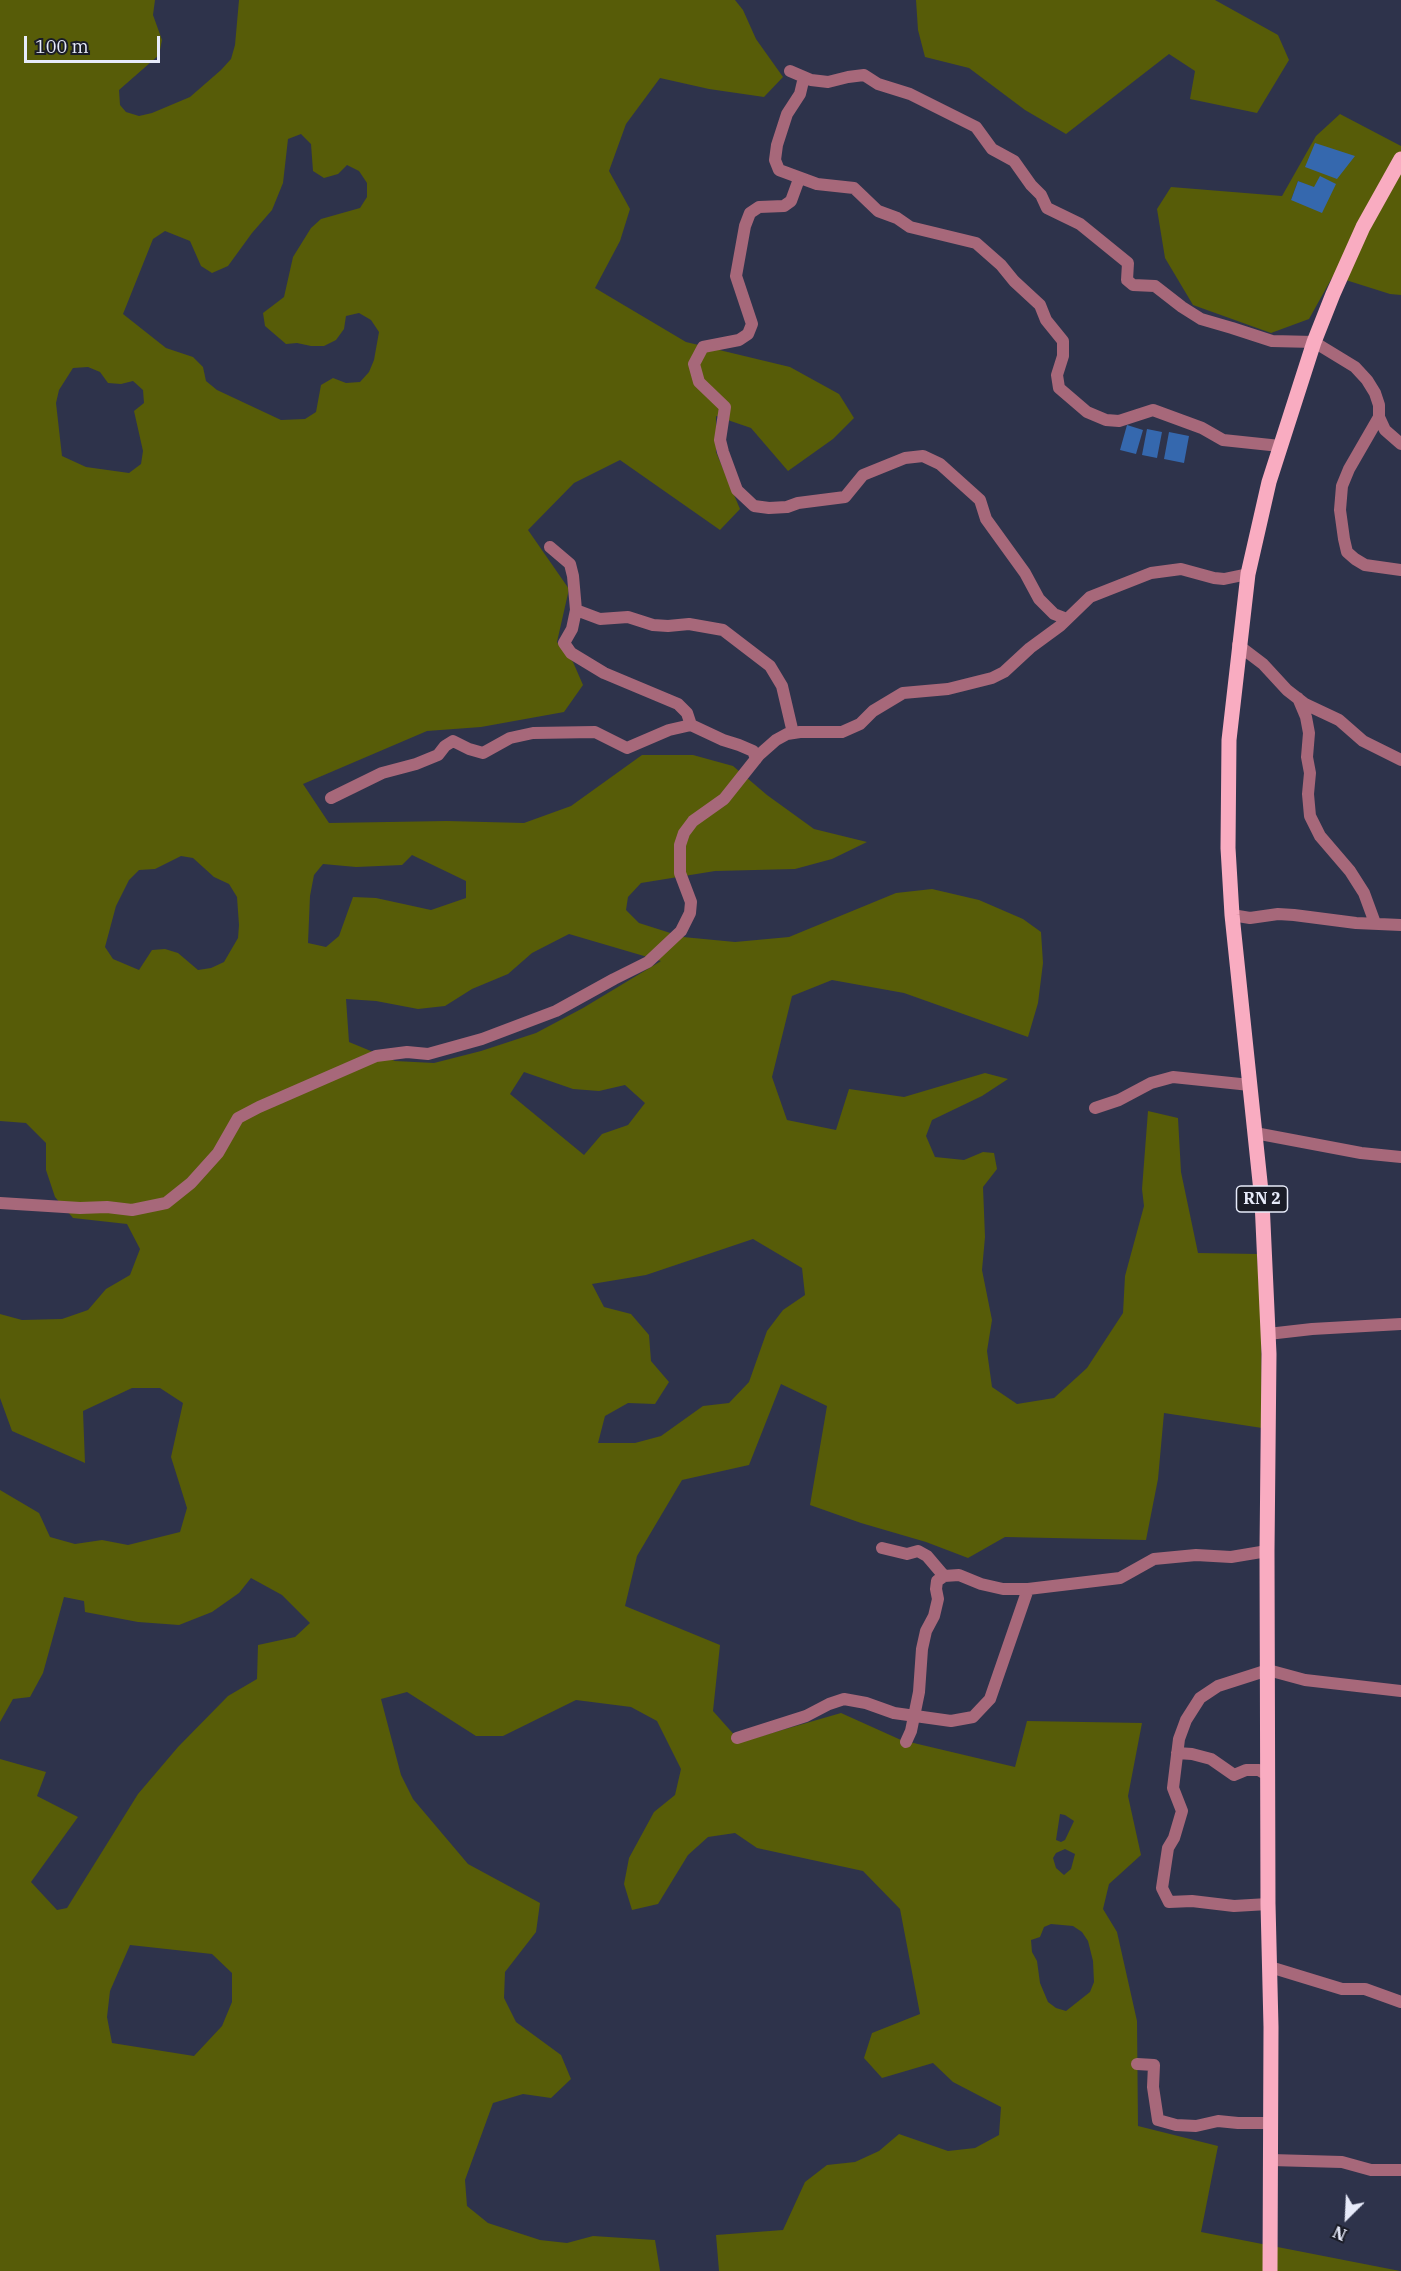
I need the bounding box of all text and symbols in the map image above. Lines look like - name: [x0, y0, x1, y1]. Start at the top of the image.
- scale bar: [27, 24, 164, 62]
- text: 100 m: [35, 35, 89, 58]
- road number: RN 2: [1236, 1186, 1288, 1212]
- north arrow: [1317, 2187, 1377, 2247]
- text: N: [1330, 2222, 1350, 2245]

